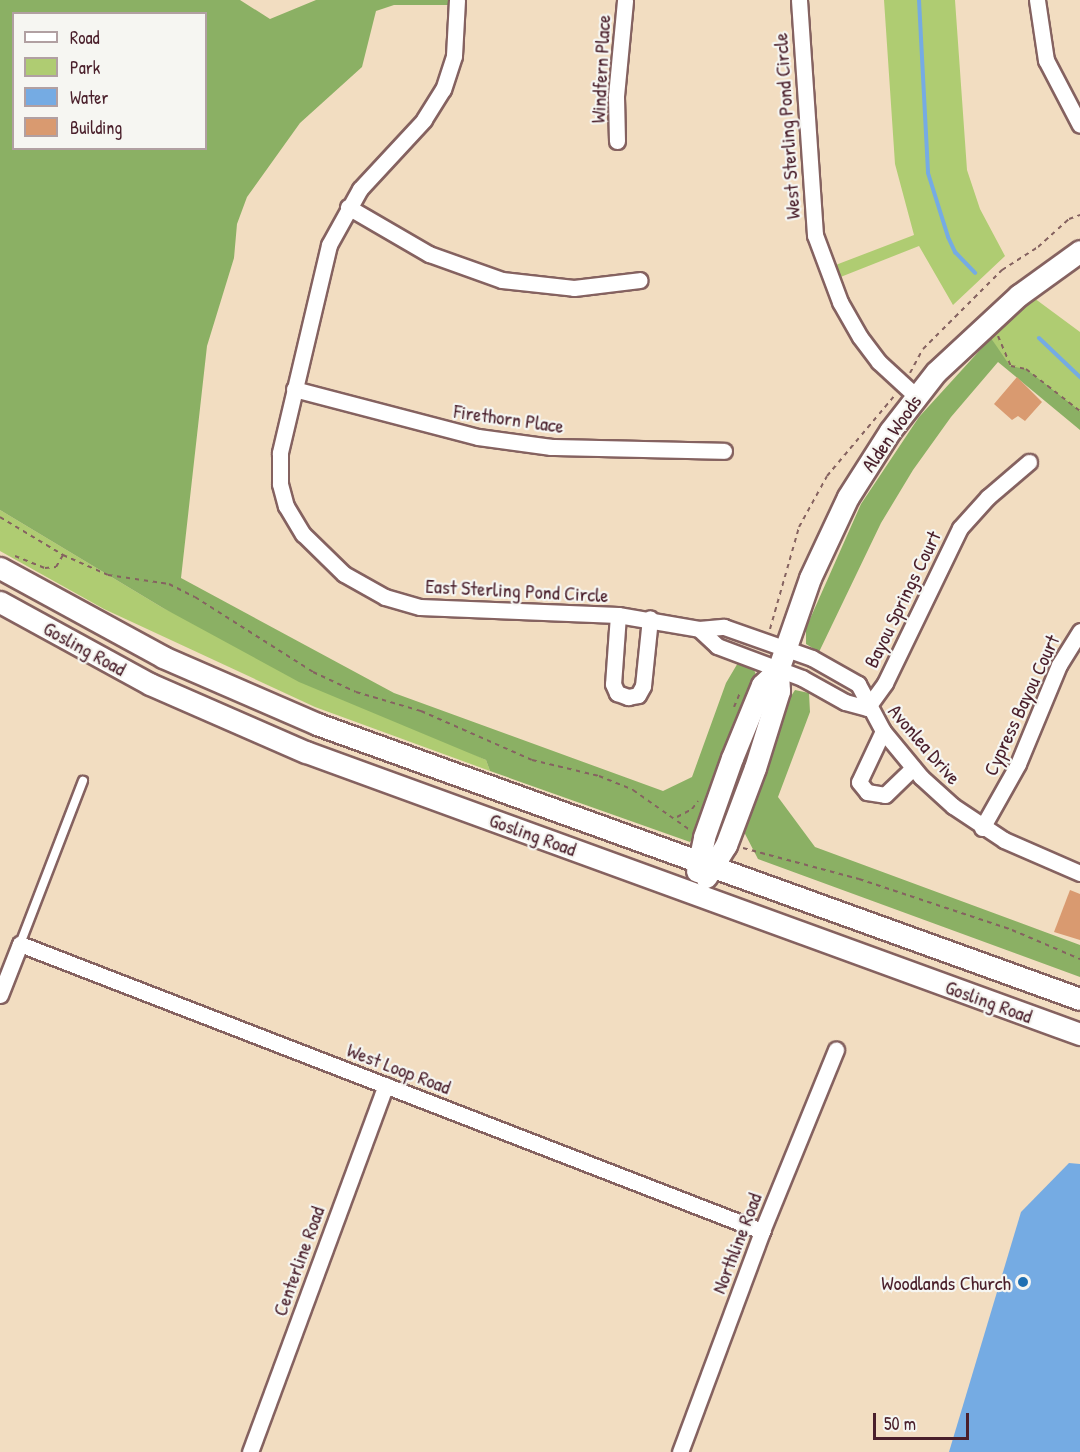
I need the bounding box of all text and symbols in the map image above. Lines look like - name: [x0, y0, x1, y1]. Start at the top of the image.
- legend: [12, 12, 207, 150]
- street label: Windfern Place: [585, 14, 615, 124]
- text: Road: [70, 25, 100, 50]
- street label: West Sterling Pond Circle: [768, 32, 804, 220]
- text: Park: [70, 55, 100, 80]
- text: Water: [70, 85, 108, 110]
- text: Building: [70, 115, 122, 140]
- street label: Alden Woods: [856, 390, 926, 476]
- street label: Firethorn Place: [452, 398, 566, 438]
- street label: Bayou Springs Court: [859, 527, 945, 671]
- street label: East Sterling Pond Circle: [425, 573, 609, 607]
- street label: Gosling Road: [40, 616, 130, 680]
- street label: Cypress Bayou Court: [978, 631, 1064, 779]
- street label: Avonlea Drive: [884, 699, 966, 789]
- street label: Gosling Road: [486, 807, 580, 861]
- street label: Gosling Road: [942, 974, 1036, 1028]
- street label: West Loop Road: [344, 1037, 454, 1099]
- street label: Northline Road: [706, 1189, 766, 1297]
- street label: Centerline Road: [267, 1203, 329, 1319]
- place label: Woodlands Church: [881, 1270, 1011, 1294]
- marker: Woodlands Church: [1016, 1275, 1030, 1289]
- scale bar: [876, 1401, 972, 1439]
- text: 50 m: [884, 1411, 916, 1436]

